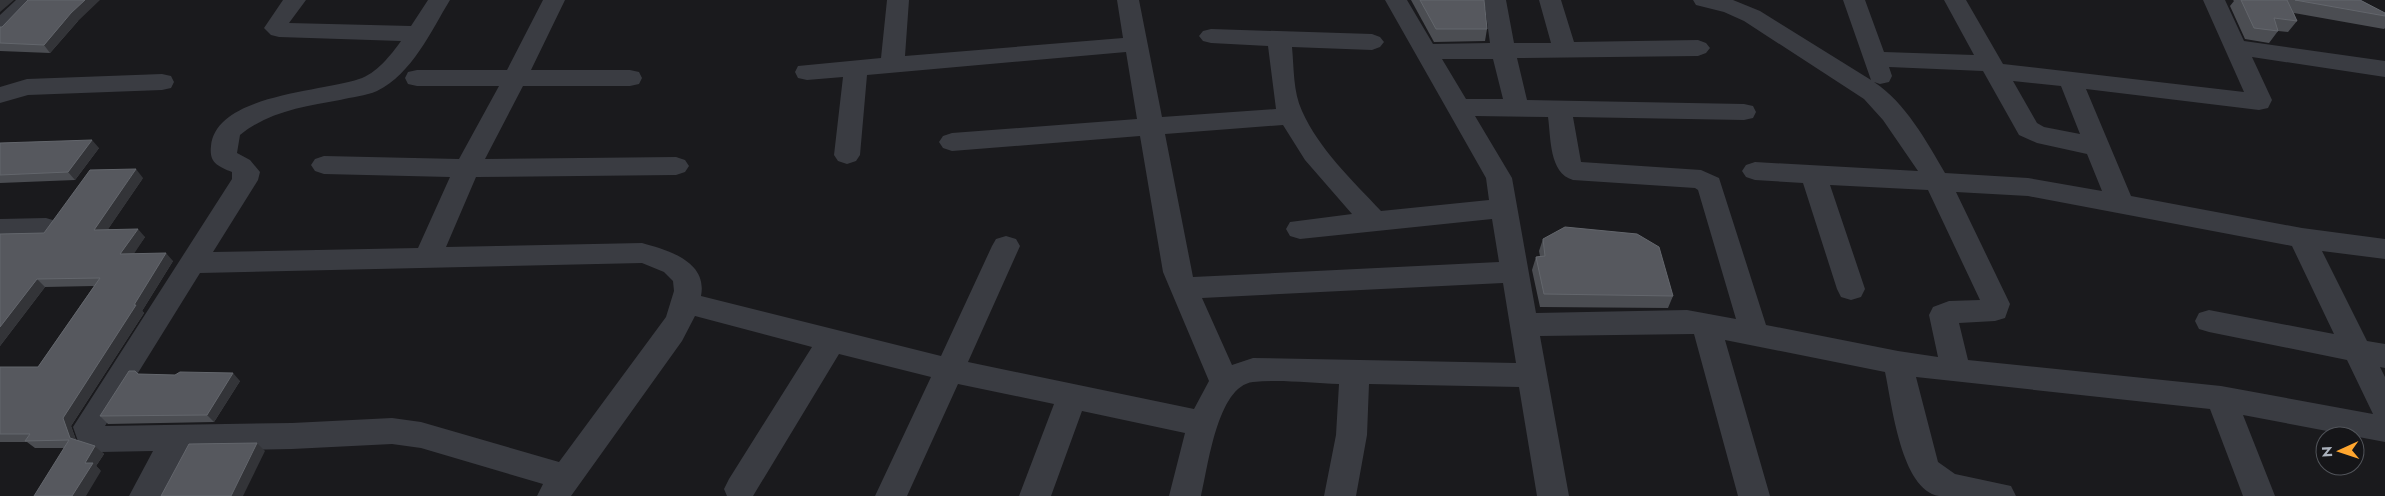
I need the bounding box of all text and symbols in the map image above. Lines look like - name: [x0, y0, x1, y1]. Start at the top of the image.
- north arrow: [2315, 426, 2365, 476]
- text: N: [2317, 446, 2337, 458]

